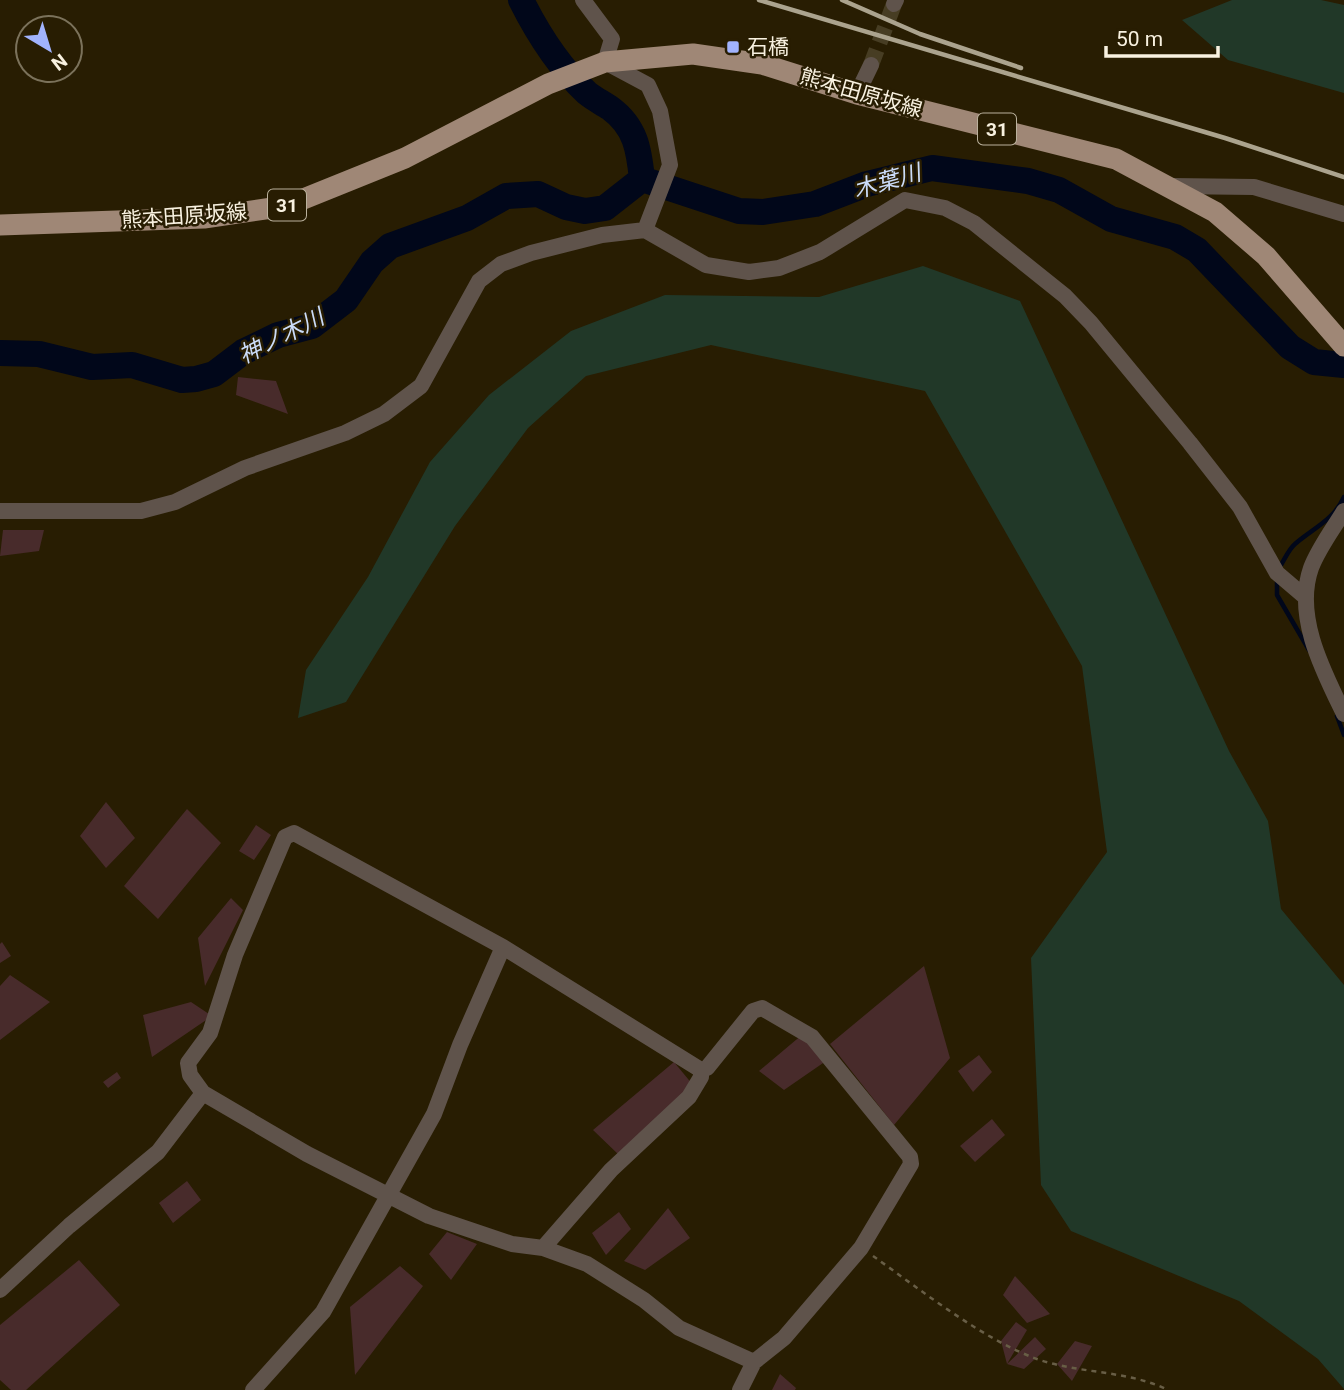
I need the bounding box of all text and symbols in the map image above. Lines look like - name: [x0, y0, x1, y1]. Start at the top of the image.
- north arrow: [14, 14, 84, 84]
- scale bar: [1106, 14, 1218, 58]
- text: 50 m: [1116, 27, 1163, 51]
- place label: 石橋: [747, 35, 789, 59]
- marker: 石橋: [725, 39, 741, 55]
- text: N: [47, 49, 72, 75]
- street label: 熊本田原坂線: [797, 64, 925, 122]
- road number: 31: [978, 113, 1016, 144]
- water label: 木葉川: [850, 158, 927, 204]
- road number: 31: [268, 190, 306, 220]
- street label: 熊本田原坂線: [120, 200, 248, 232]
- water label: 神ノ木川: [234, 302, 331, 369]

